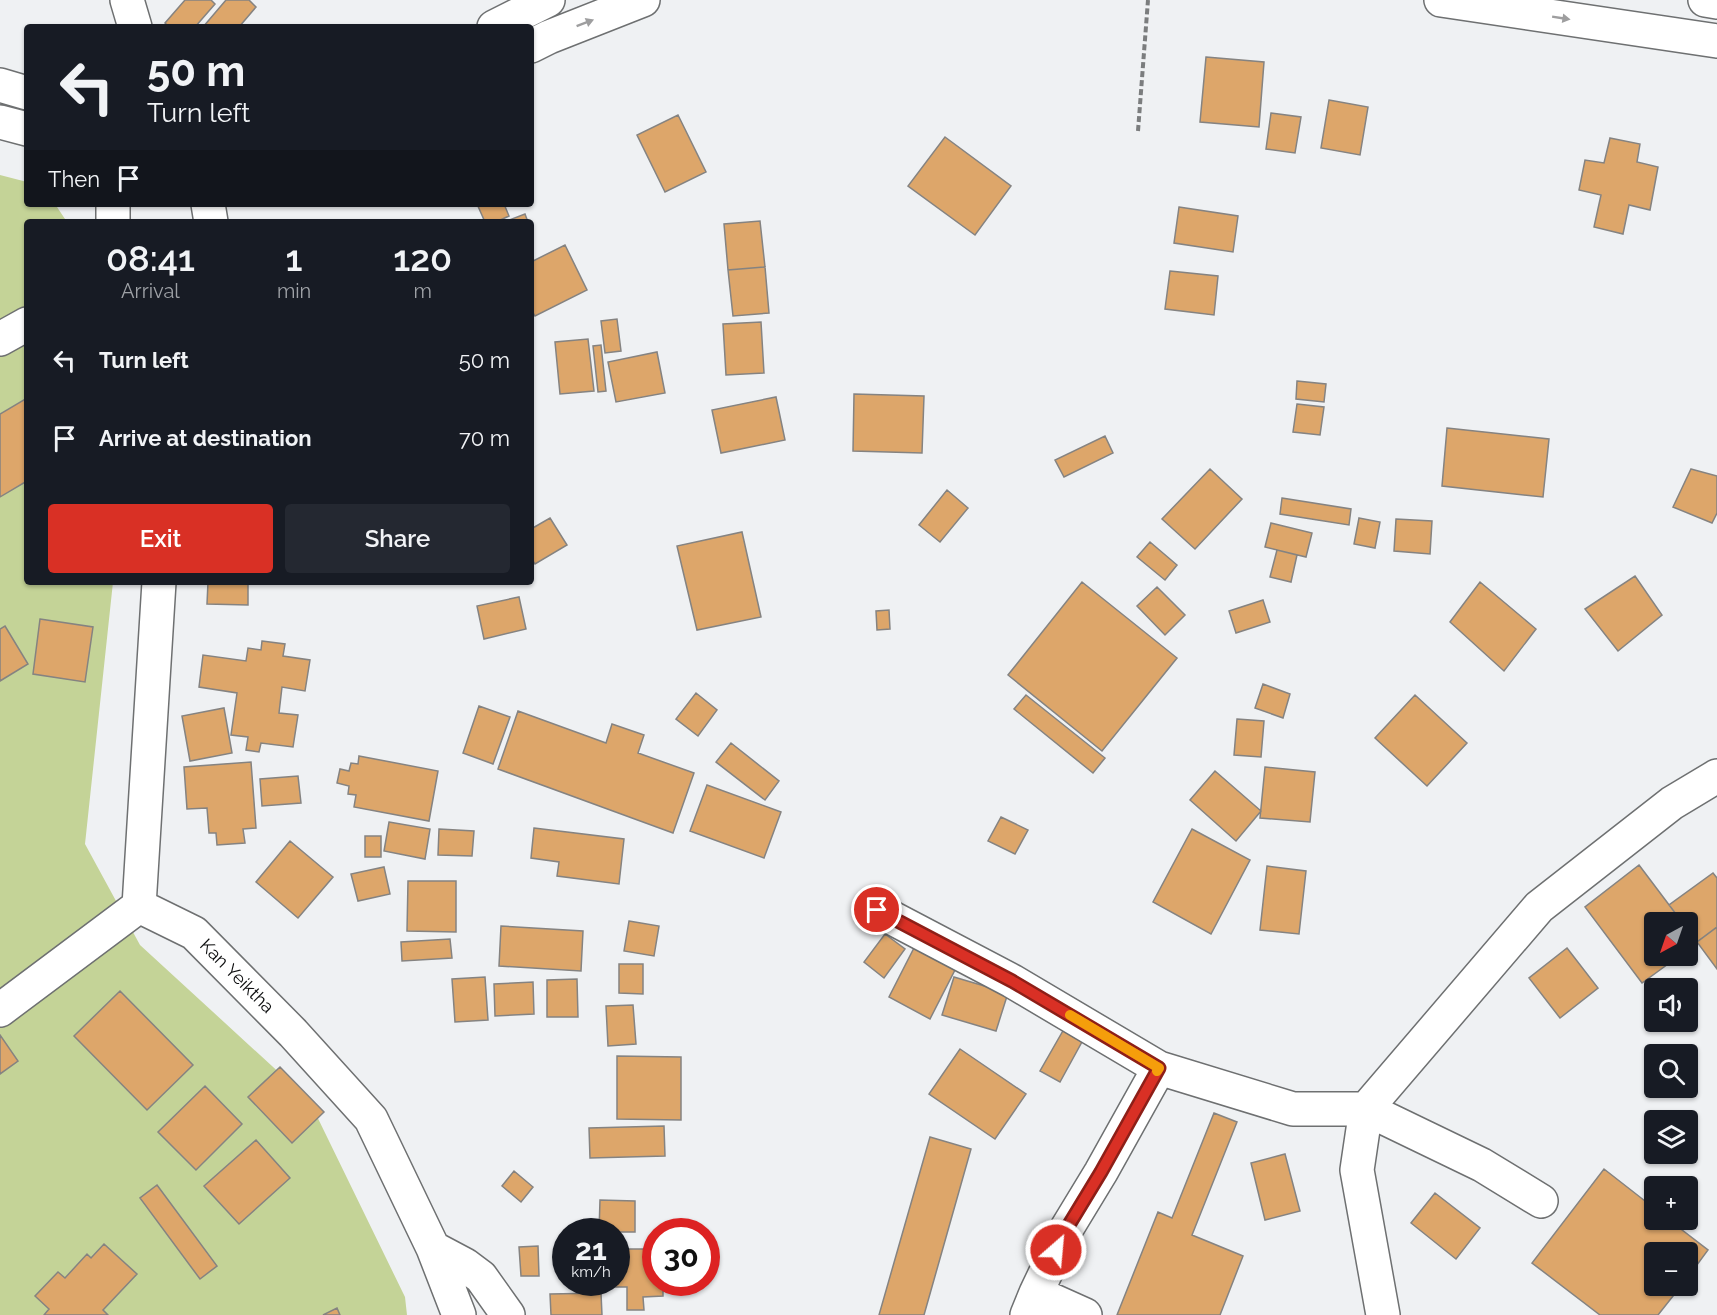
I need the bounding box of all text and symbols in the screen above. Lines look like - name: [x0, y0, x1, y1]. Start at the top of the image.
- one-way arrow: [1552, 13, 1571, 22]
- one-way arrow: [576, 18, 594, 28]
- text: 50 m: [147, 47, 245, 96]
- icon: left: [48, 48, 126, 126]
- text: Turn left: [147, 97, 250, 128]
- icon: arrive: [112, 162, 145, 195]
- text: Then: [48, 166, 100, 192]
- text: 08:41: [106, 237, 195, 279]
- text: 1: [286, 237, 303, 279]
- text: 120: [393, 237, 452, 279]
- text: Arrival: [121, 279, 180, 303]
- text: min: [277, 279, 311, 303]
- text: m: [413, 279, 432, 303]
- icon: left: [48, 344, 81, 377]
- text: Turn left: [99, 347, 189, 373]
- text: 50 m: [459, 347, 510, 373]
- icon: arrive: [48, 422, 81, 455]
- text: Arrive at destination: [99, 425, 312, 451]
- text: 70 m: [459, 425, 510, 451]
- button: Exit: [48, 504, 273, 573]
- button: Share: [285, 504, 510, 573]
- pin: [851, 884, 902, 935]
- icon: arrive: [860, 893, 893, 926]
- north arrow: [1644, 912, 1698, 966]
- map controls: [1644, 912, 1698, 1296]
- street label: Kan Yeiktha: [196, 934, 279, 1017]
- button: sound: [1644, 978, 1698, 1032]
- button: search: [1644, 1044, 1698, 1098]
- button: layers: [1644, 1110, 1698, 1164]
- button: +: [1644, 1176, 1698, 1230]
- speed limit sign: 30: [642, 1218, 720, 1296]
- position arrow: [1024, 1218, 1088, 1282]
- text: 21: [575, 1232, 607, 1267]
- button: −: [1644, 1242, 1698, 1296]
- text: km/h: [571, 1263, 611, 1281]

